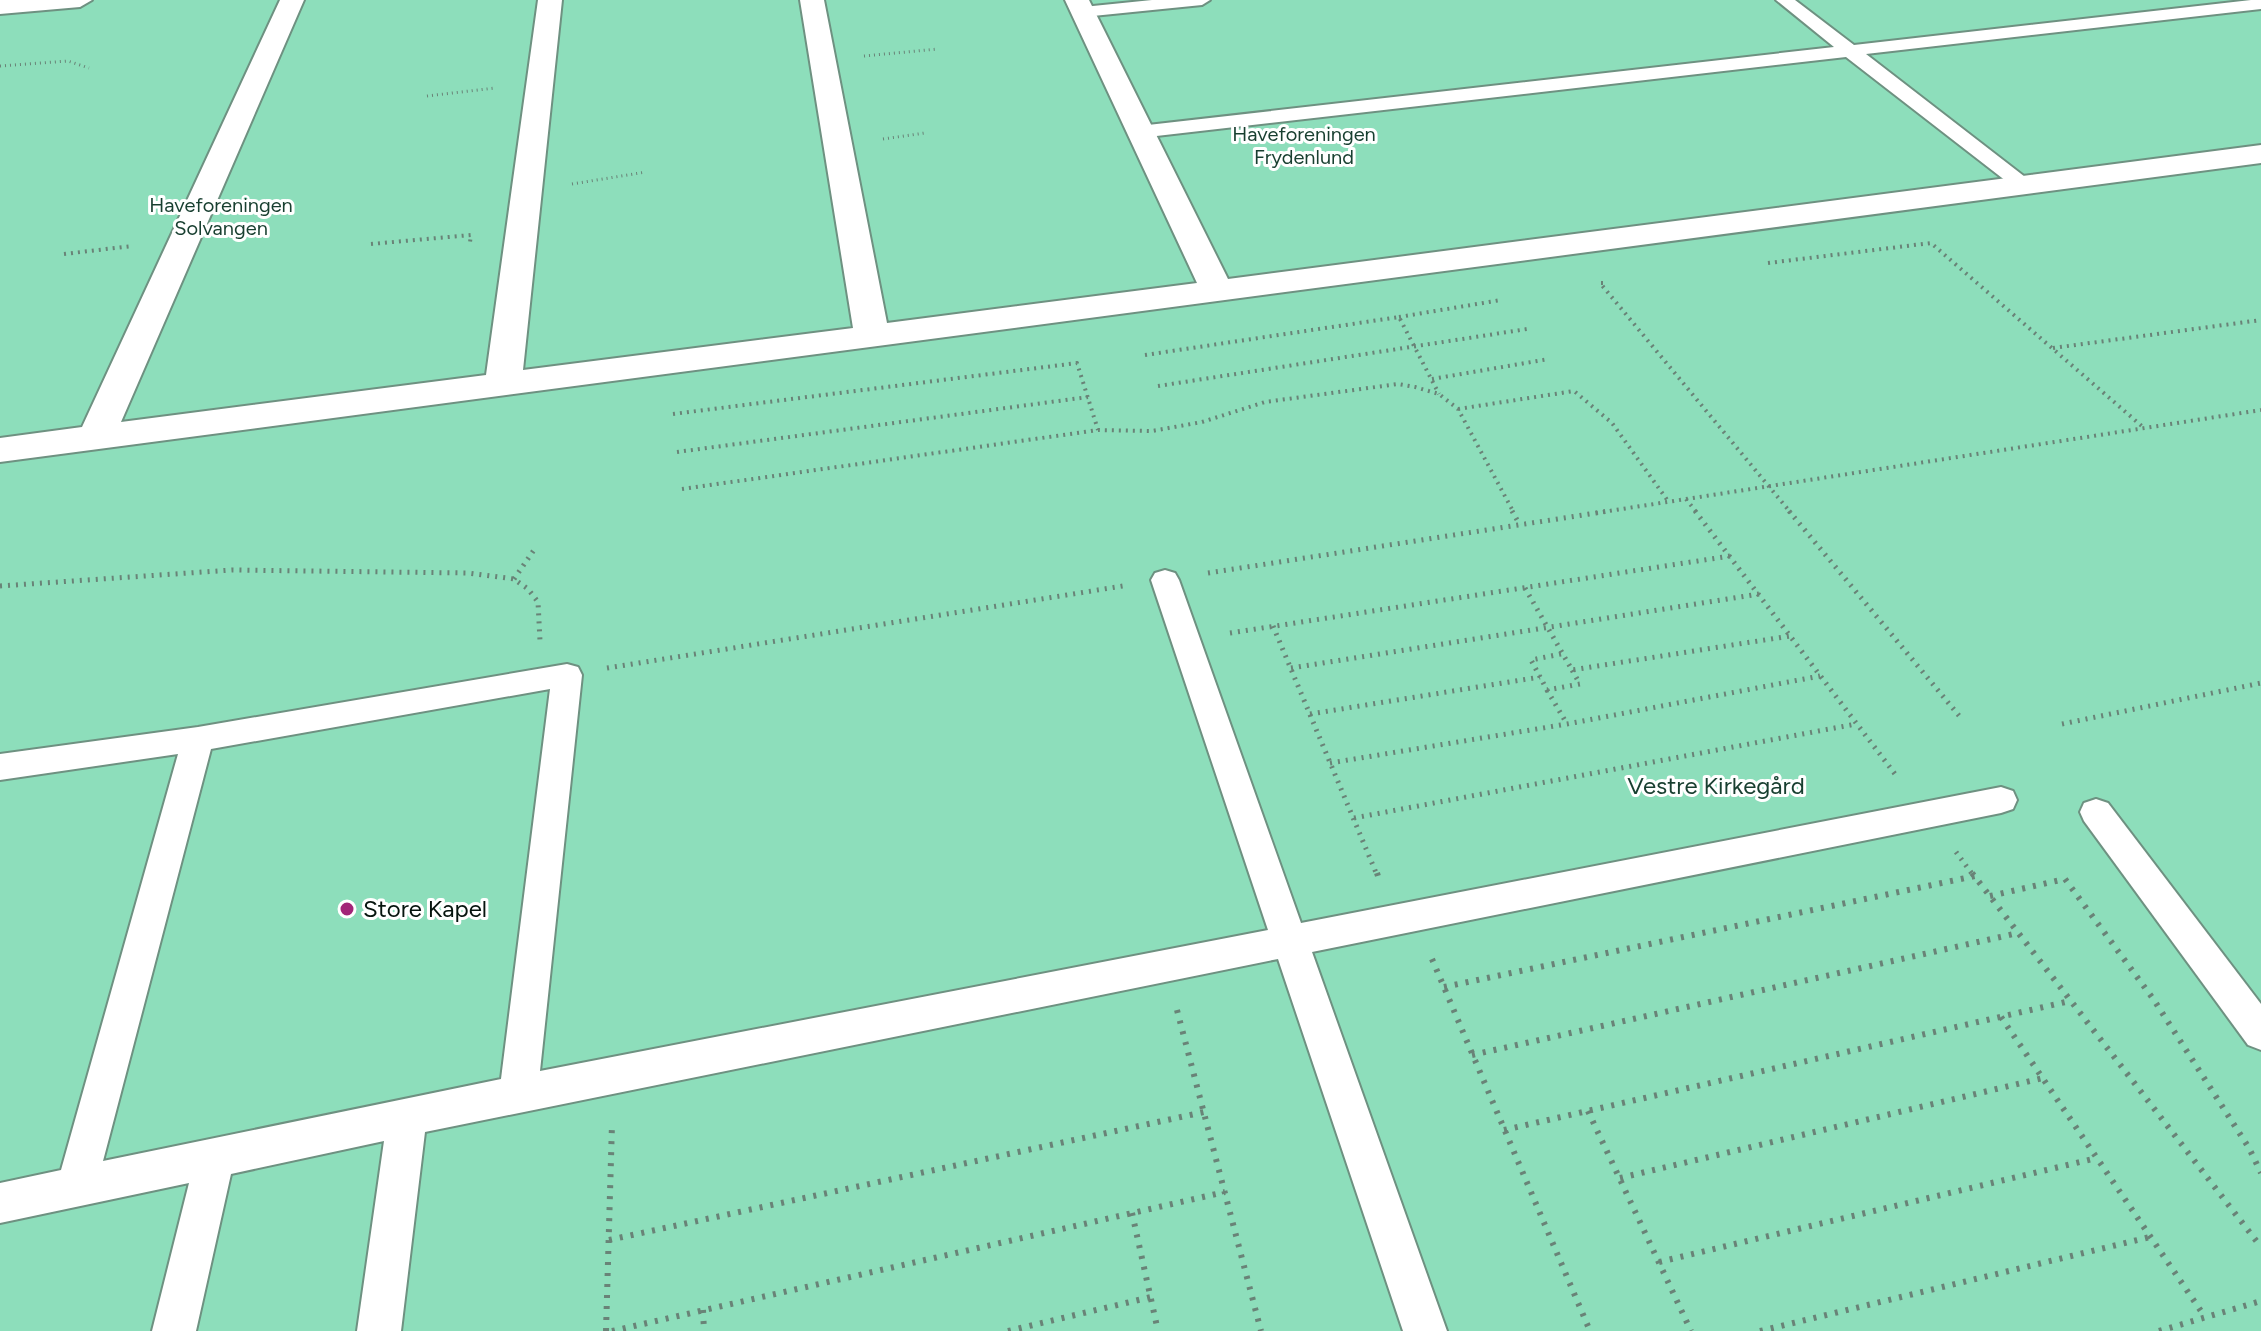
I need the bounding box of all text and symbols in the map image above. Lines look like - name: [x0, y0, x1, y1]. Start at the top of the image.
- park label: Haveforeningen Frydenlund: [1232, 122, 1376, 169]
- park label: Haveforeningen Solvangen: [149, 193, 293, 240]
- park label: Vestre Kirkegård: [1627, 771, 1805, 800]
- place label: Store Kapel: [363, 894, 487, 923]
- marker: Store Kapel: [338, 900, 356, 918]

